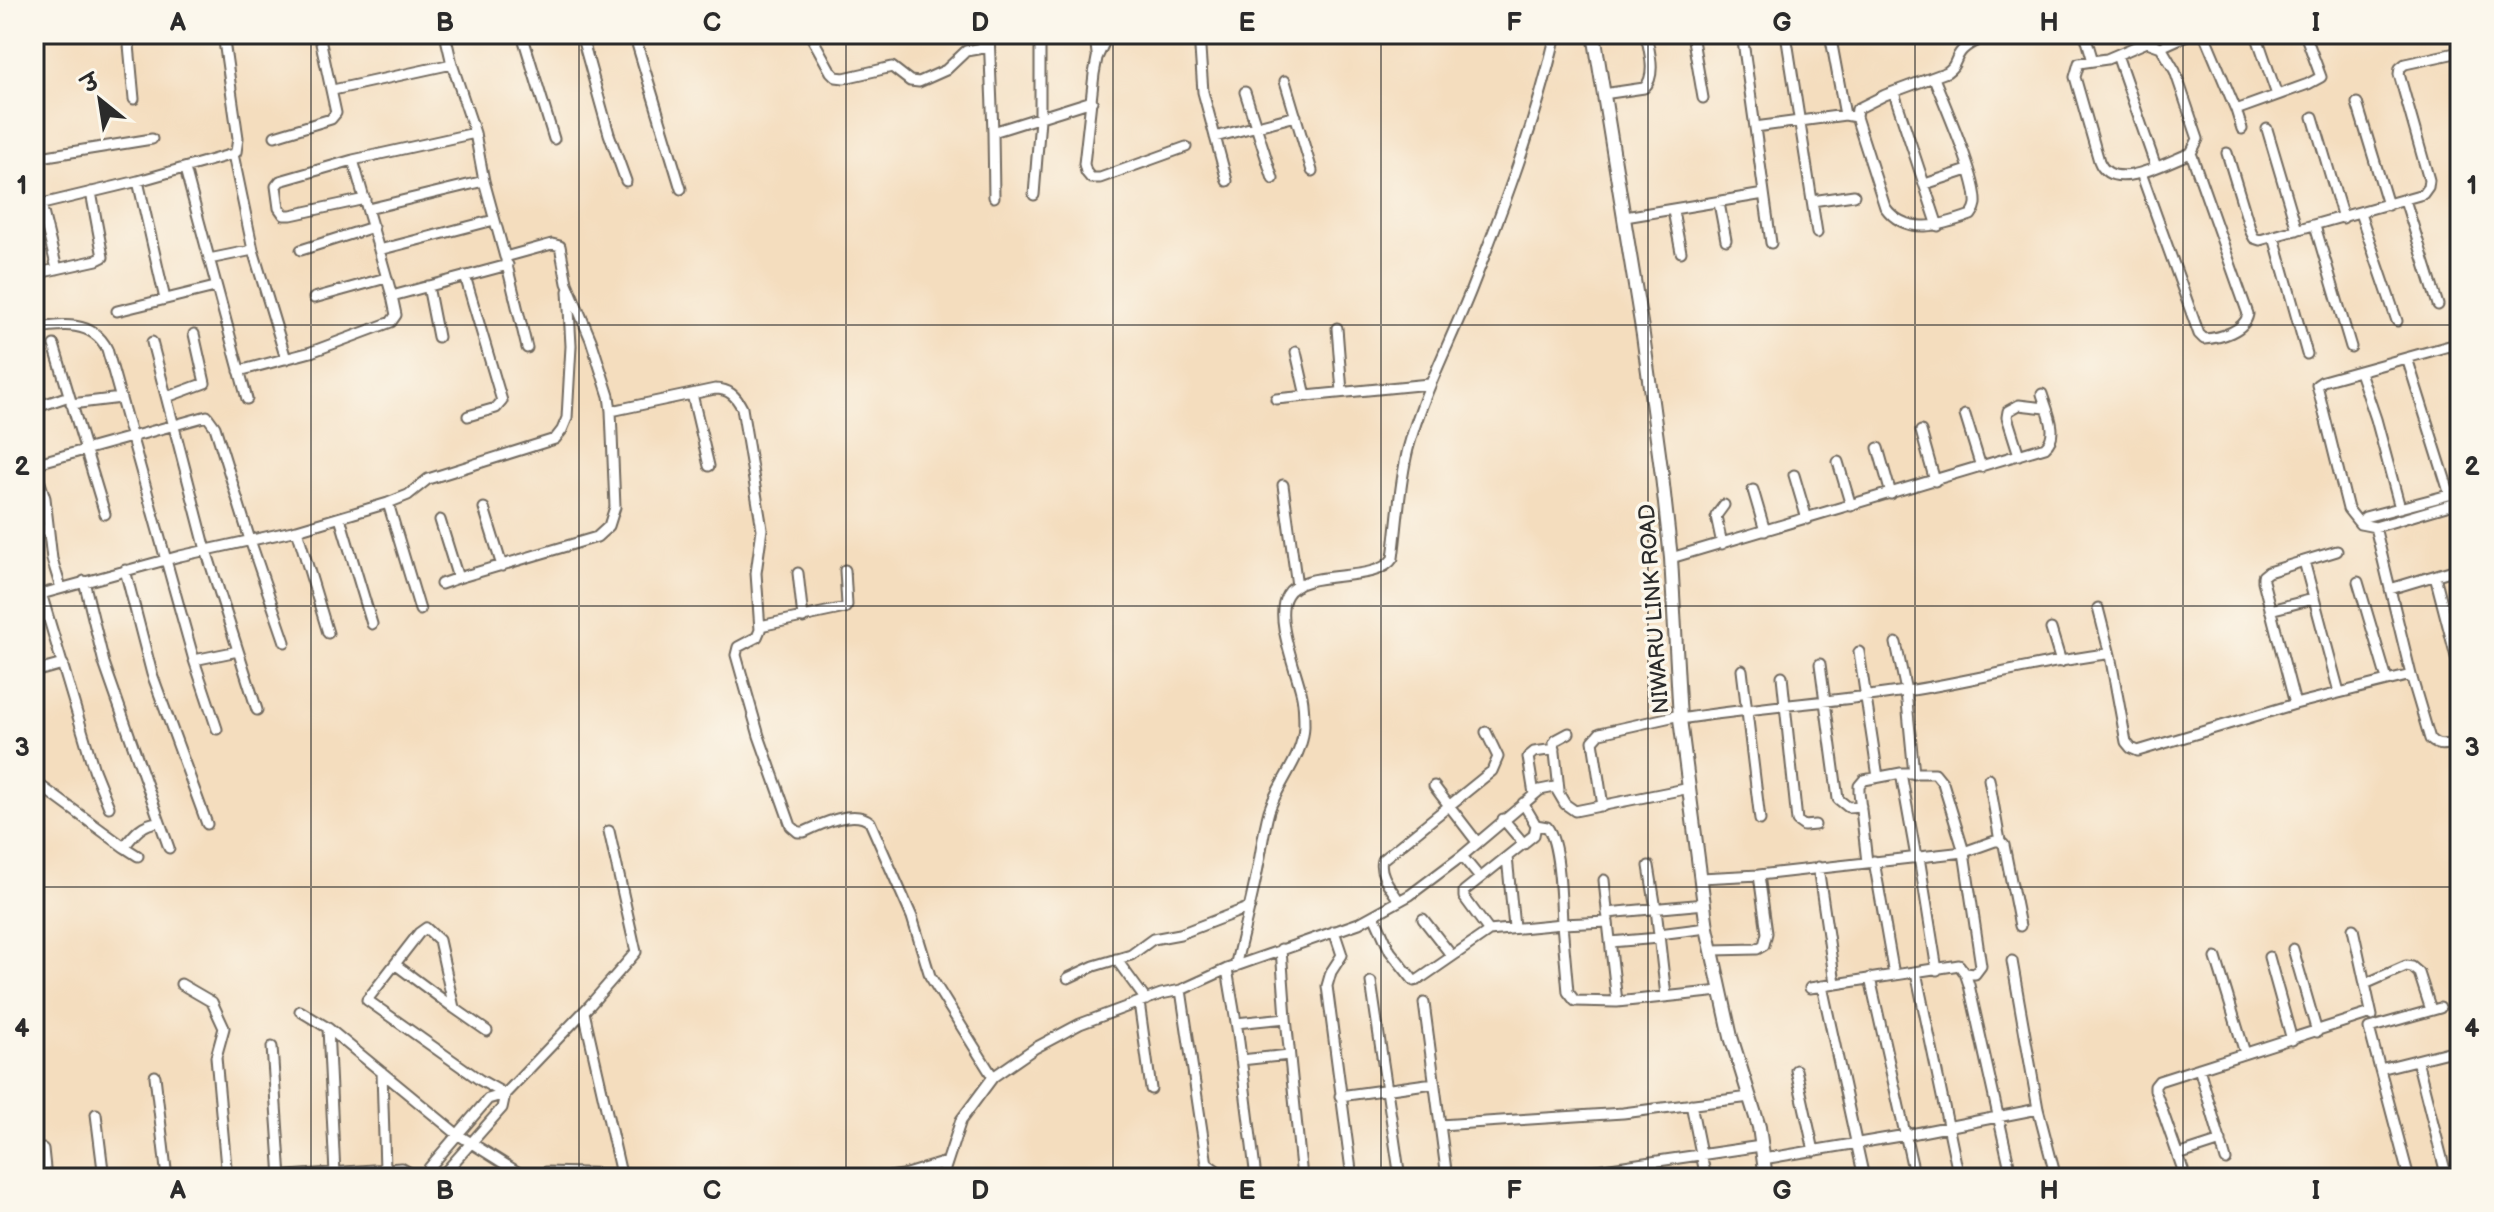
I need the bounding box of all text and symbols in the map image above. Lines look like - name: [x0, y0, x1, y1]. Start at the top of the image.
- text: A: [169, 8, 186, 39]
- text: B: [436, 8, 454, 39]
- text: C: [703, 8, 721, 39]
- text: D: [971, 8, 989, 39]
- text: E: [1239, 8, 1256, 39]
- text: F: [1506, 8, 1522, 39]
- text: G: [1772, 8, 1792, 39]
- text: H: [2039, 8, 2059, 39]
- text: I: [2312, 8, 2320, 39]
- north arrow: [60, 60, 140, 140]
- text: उ: [76, 67, 106, 100]
- text: 1: [17, 171, 27, 202]
- text: 1: [2467, 171, 2477, 202]
- text: 2: [14, 452, 30, 483]
- text: 2: [2464, 452, 2480, 483]
- street label: NIWARU LINK ROAD: [1634, 503, 1675, 715]
- text: 3: [14, 733, 30, 764]
- text: 3: [2464, 733, 2480, 764]
- text: 4: [14, 1014, 30, 1045]
- text: 4: [2464, 1014, 2480, 1045]
- text: A: [169, 1176, 186, 1207]
- text: B: [436, 1176, 454, 1207]
- text: C: [703, 1176, 721, 1207]
- text: D: [971, 1176, 989, 1207]
- text: E: [1239, 1176, 1256, 1207]
- text: F: [1506, 1176, 1522, 1207]
- text: G: [1772, 1176, 1792, 1207]
- text: H: [2039, 1176, 2059, 1207]
- text: I: [2312, 1176, 2320, 1207]

